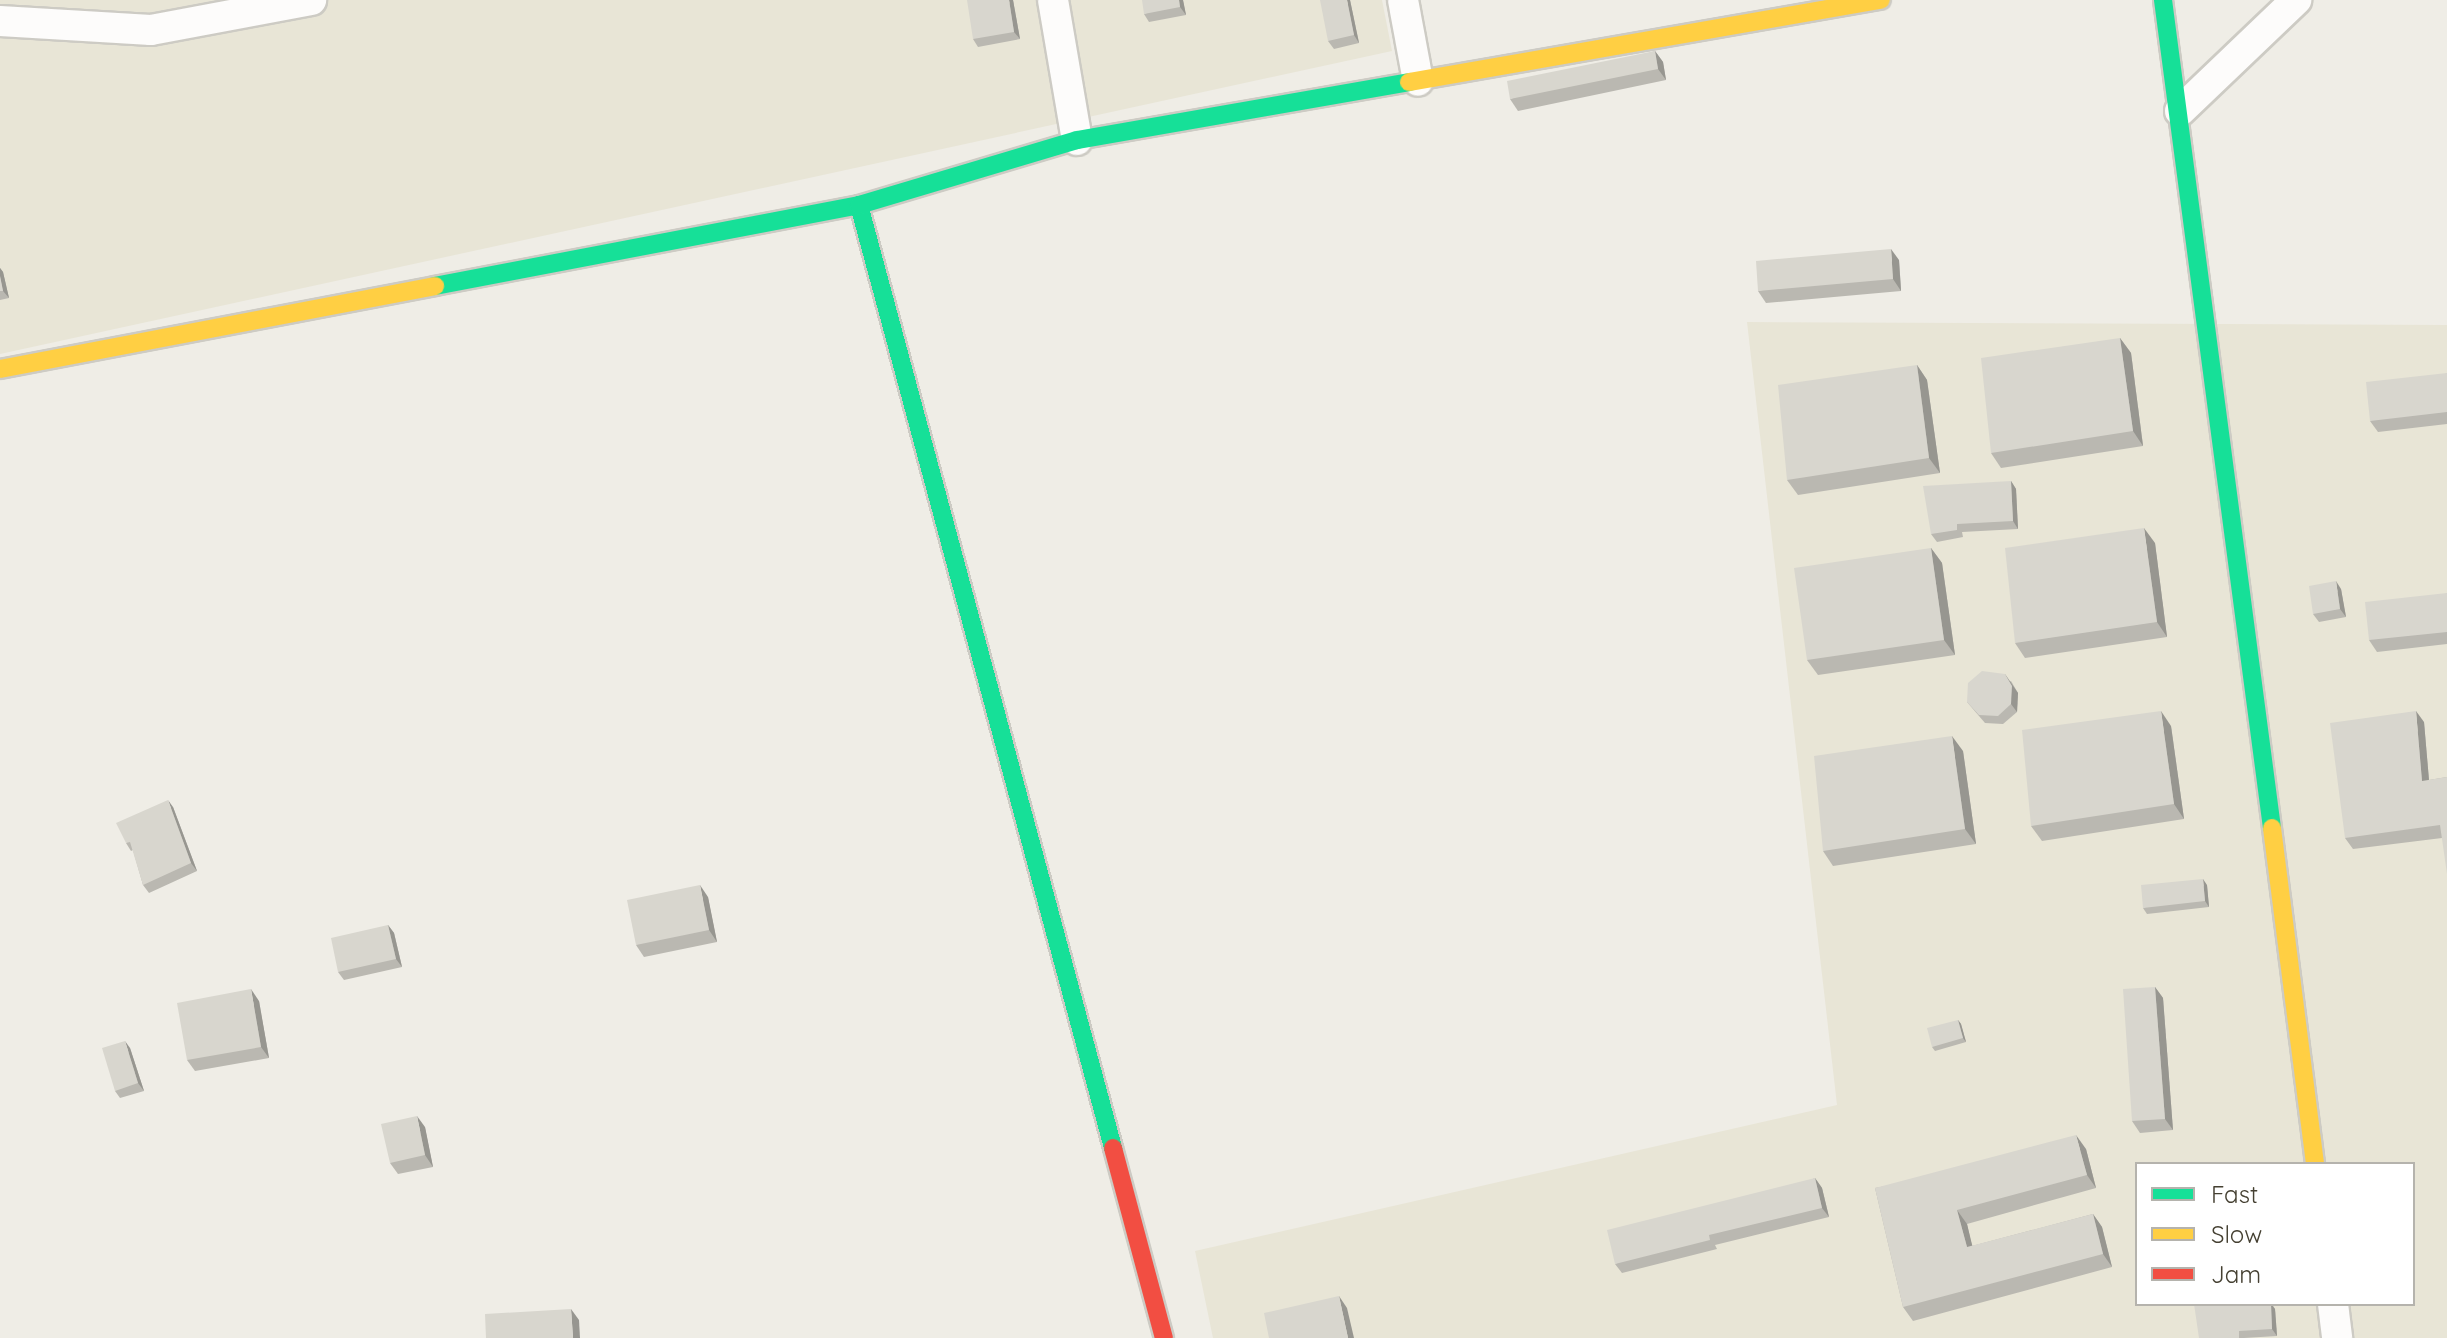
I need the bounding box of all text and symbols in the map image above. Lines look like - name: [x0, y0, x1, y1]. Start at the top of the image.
- legend: [2135, 1162, 2415, 1306]
- text: Fast: [2211, 1179, 2258, 1209]
- text: Slow: [2211, 1219, 2262, 1249]
- text: Jam: [2211, 1259, 2261, 1289]

